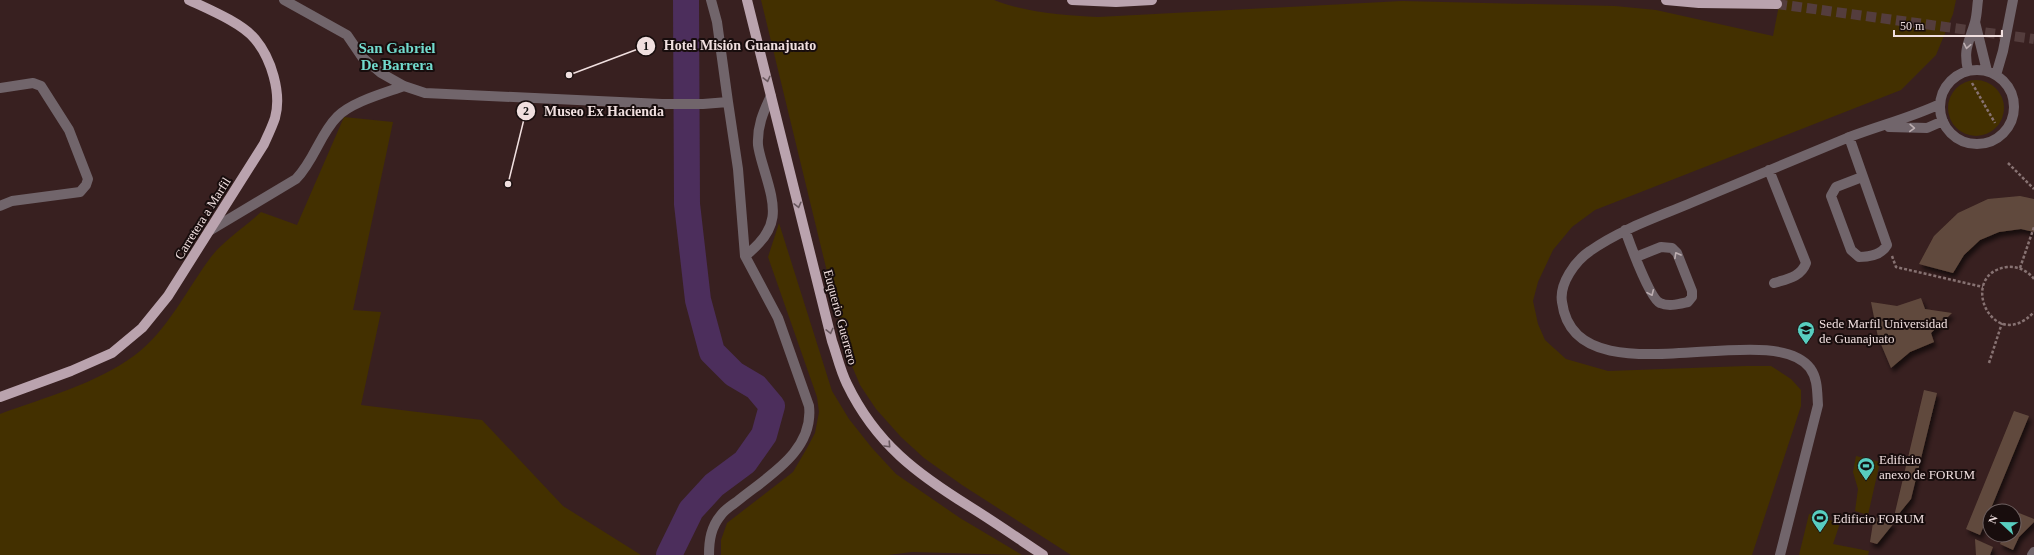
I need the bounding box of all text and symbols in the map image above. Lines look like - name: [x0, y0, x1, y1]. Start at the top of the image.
- scale bar: [1894, 12, 2002, 38]
- text: 50 m: [1900, 19, 1925, 33]
- callout: Hotel Misión Guanajuato: [636, 33, 824, 59]
- text: Hotel Misión Guanajuato: [664, 38, 816, 53]
- text: 1: [643, 39, 649, 53]
- district label: San Gabriel De Barrera: [358, 40, 436, 73]
- one-way arrow: [1964, 43, 1972, 49]
- one-way arrow: [762, 75, 771, 82]
- callout: Museo Ex Hacienda: [516, 98, 672, 124]
- text: 2: [523, 104, 529, 118]
- text: Museo Ex Hacienda: [544, 104, 664, 119]
- one-way arrow: [1909, 123, 1915, 132]
- street label: Carretera a Marfil: [171, 174, 234, 262]
- one-way arrow: [794, 202, 802, 208]
- one-way arrow: [1674, 252, 1682, 259]
- street label: Euquerio Guerrero: [821, 268, 860, 366]
- one-way arrow: [1646, 289, 1654, 296]
- place label: Sede Marfil Universidad de Guanajuato: [1819, 316, 1948, 346]
- school or university icon: Sede Marfil Universidad de Guanajuato: [1796, 320, 1816, 345]
- one-way arrow: [825, 328, 833, 334]
- one-way arrow: [884, 440, 891, 448]
- place label: Edificio anexo de FORUM: [1879, 452, 1975, 482]
- sports icon: Edificio anexo de FORUM: [1856, 456, 1876, 481]
- north arrow: [1982, 503, 2022, 543]
- sports icon: Edificio FORUM: [1810, 508, 1830, 533]
- place label: Edificio FORUM: [1833, 511, 1925, 526]
- text: N: [1986, 513, 2000, 525]

